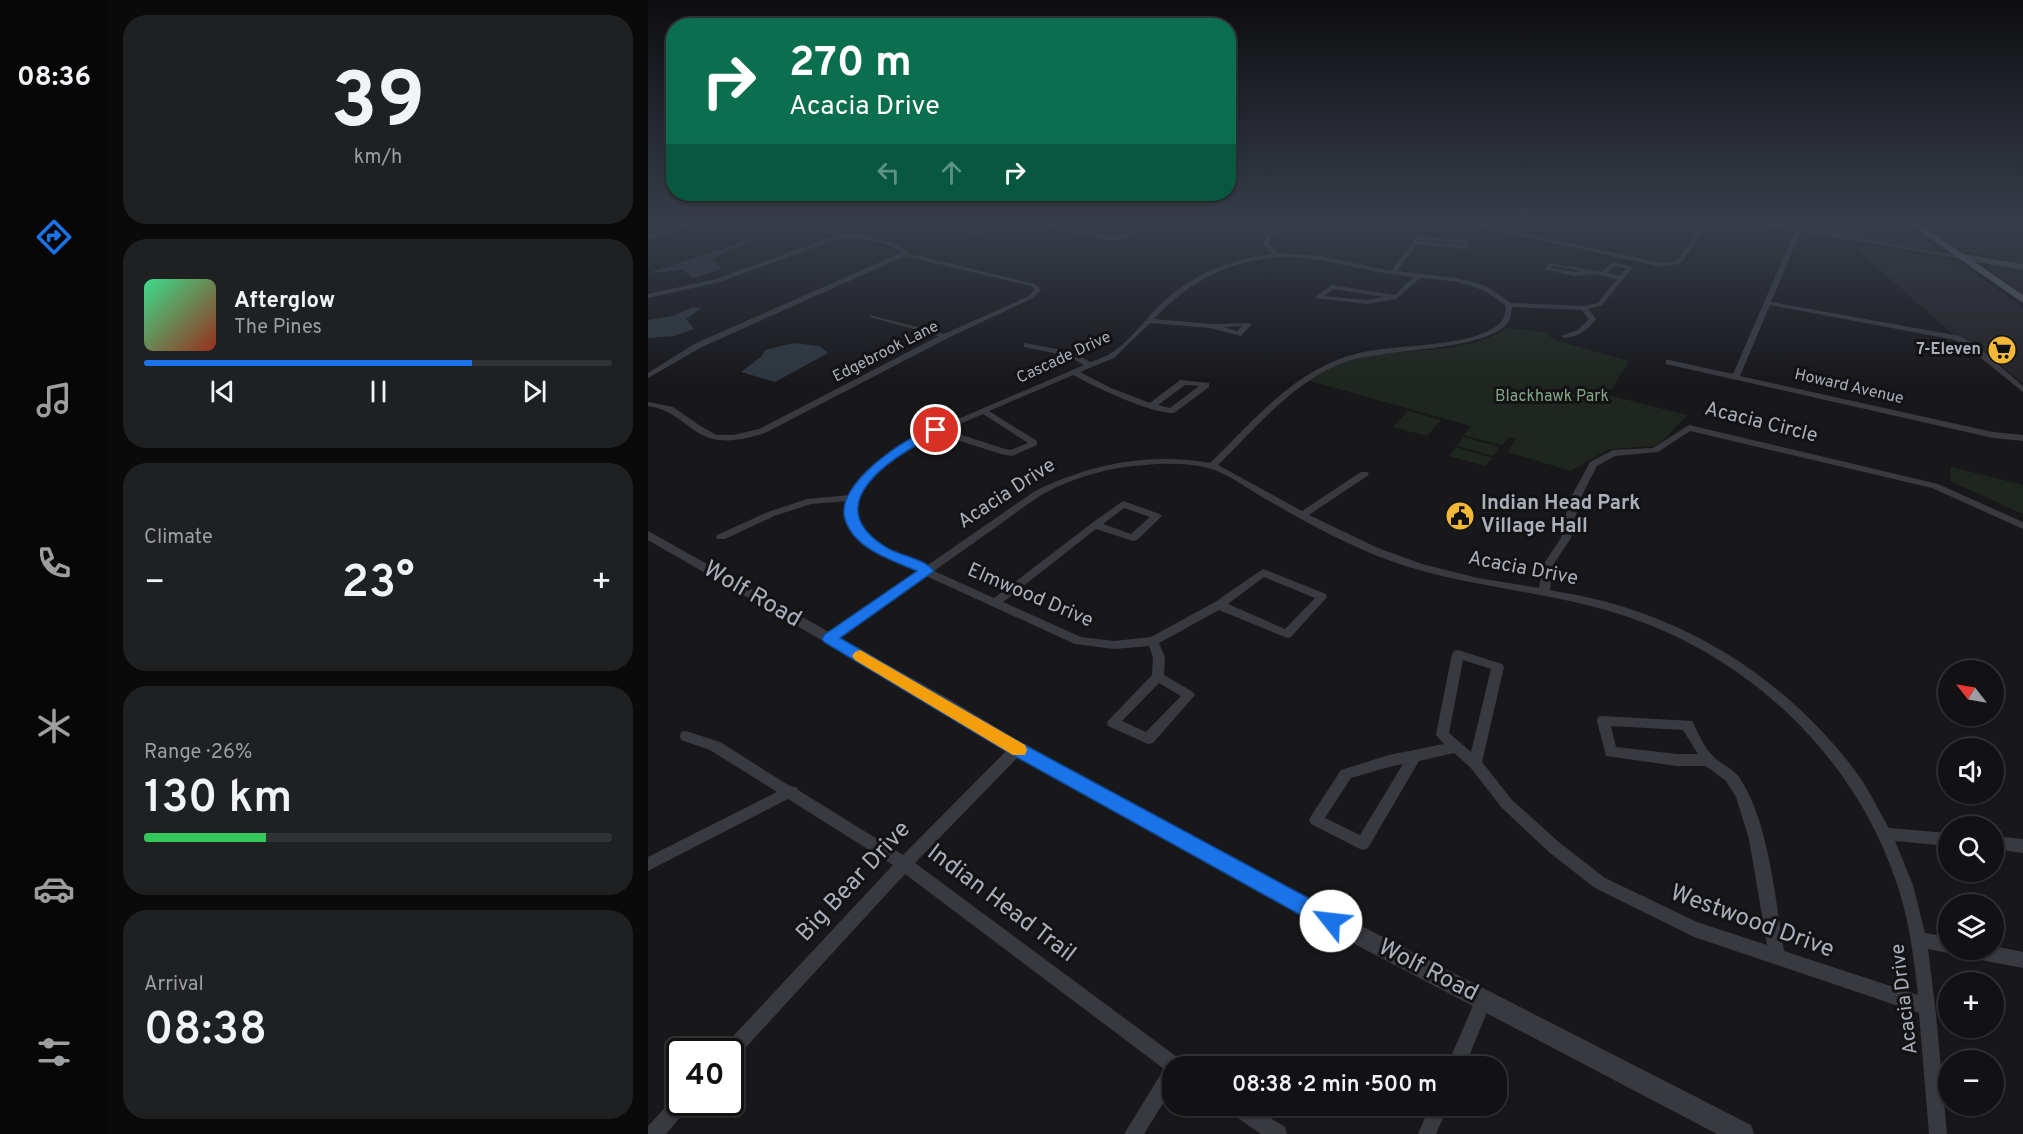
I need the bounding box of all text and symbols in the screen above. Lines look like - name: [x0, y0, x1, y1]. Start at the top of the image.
- text: 270 m: [789, 38, 912, 91]
- icon: right: [690, 42, 768, 120]
- text: 39: [331, 56, 425, 155]
- text: 08:36: [17, 61, 91, 95]
- text: Acacia Drive: [789, 90, 940, 124]
- text: km/h: [354, 145, 402, 171]
- icon: left: [872, 156, 905, 189]
- icon: ahead: [935, 156, 968, 189]
- icon: right: [998, 156, 1031, 189]
- icon: directions: [33, 216, 75, 258]
- text: Afterglow: [234, 288, 335, 315]
- text: The Pines: [234, 315, 322, 341]
- street label: Edgebrook Lane: [830, 317, 942, 387]
- street label: Cascade Drive: [1014, 327, 1114, 389]
- supermarket icon: 7-Eleven: [1986, 334, 2018, 366]
- place label: 7-Eleven: [1916, 340, 1981, 360]
- street label: Howard Avenue: [1793, 365, 1905, 409]
- icon: previous: [206, 375, 239, 408]
- icon: pause: [362, 375, 395, 408]
- icon: next: [518, 375, 551, 408]
- icon: music: [33, 379, 75, 421]
- park label: Blackhawk Park: [1495, 387, 1609, 407]
- street label: Acacia Circle: [1702, 396, 1820, 450]
- pin: [910, 404, 961, 455]
- icon: arrive: [919, 413, 952, 446]
- street label: Acacia Drive: [953, 453, 1061, 535]
- place label: Indian Head Park Village Hall: [1481, 491, 1640, 540]
- public building icon: Indian Head Park Village Hall: [1444, 500, 1476, 532]
- text: Climate: [144, 525, 213, 551]
- icon: phone: [33, 542, 75, 584]
- street label: Acacia Drive: [1466, 546, 1580, 592]
- street label: Wolf Road: [697, 555, 807, 635]
- text: 23°: [341, 556, 415, 613]
- street label: Elmwood Drive: [963, 558, 1097, 634]
- text: −: [144, 563, 165, 605]
- text: +: [591, 563, 612, 605]
- north arrow: [1938, 660, 2004, 726]
- map controls: [1938, 660, 2004, 1116]
- icon: climate: [33, 705, 75, 747]
- button: sound: [1938, 738, 2004, 804]
- text: Range · 26%: [144, 740, 252, 766]
- text: 130 km: [144, 771, 292, 828]
- street label: Big Bear Drive: [790, 815, 918, 949]
- button: search: [1938, 816, 2004, 882]
- street label: Indian Head Trail: [921, 838, 1081, 970]
- icon: car: [33, 868, 75, 910]
- street label: Westwood Drive: [1666, 878, 1838, 966]
- position arrow: [1299, 889, 1363, 953]
- button: layers: [1938, 894, 2004, 960]
- street label: Wolf Road: [1373, 933, 1483, 1009]
- street label: Acacia Drive: [1885, 942, 1925, 1056]
- text: Arrival: [144, 972, 204, 998]
- button: +: [1938, 972, 2004, 1038]
- text: 08:38: [144, 1003, 267, 1060]
- icon: filters: [33, 1031, 75, 1073]
- speed limit sign: 40: [666, 1038, 744, 1116]
- button: −: [1938, 1050, 2004, 1116]
- text: 08:38 · 2 min · 500 m: [1232, 1072, 1437, 1099]

